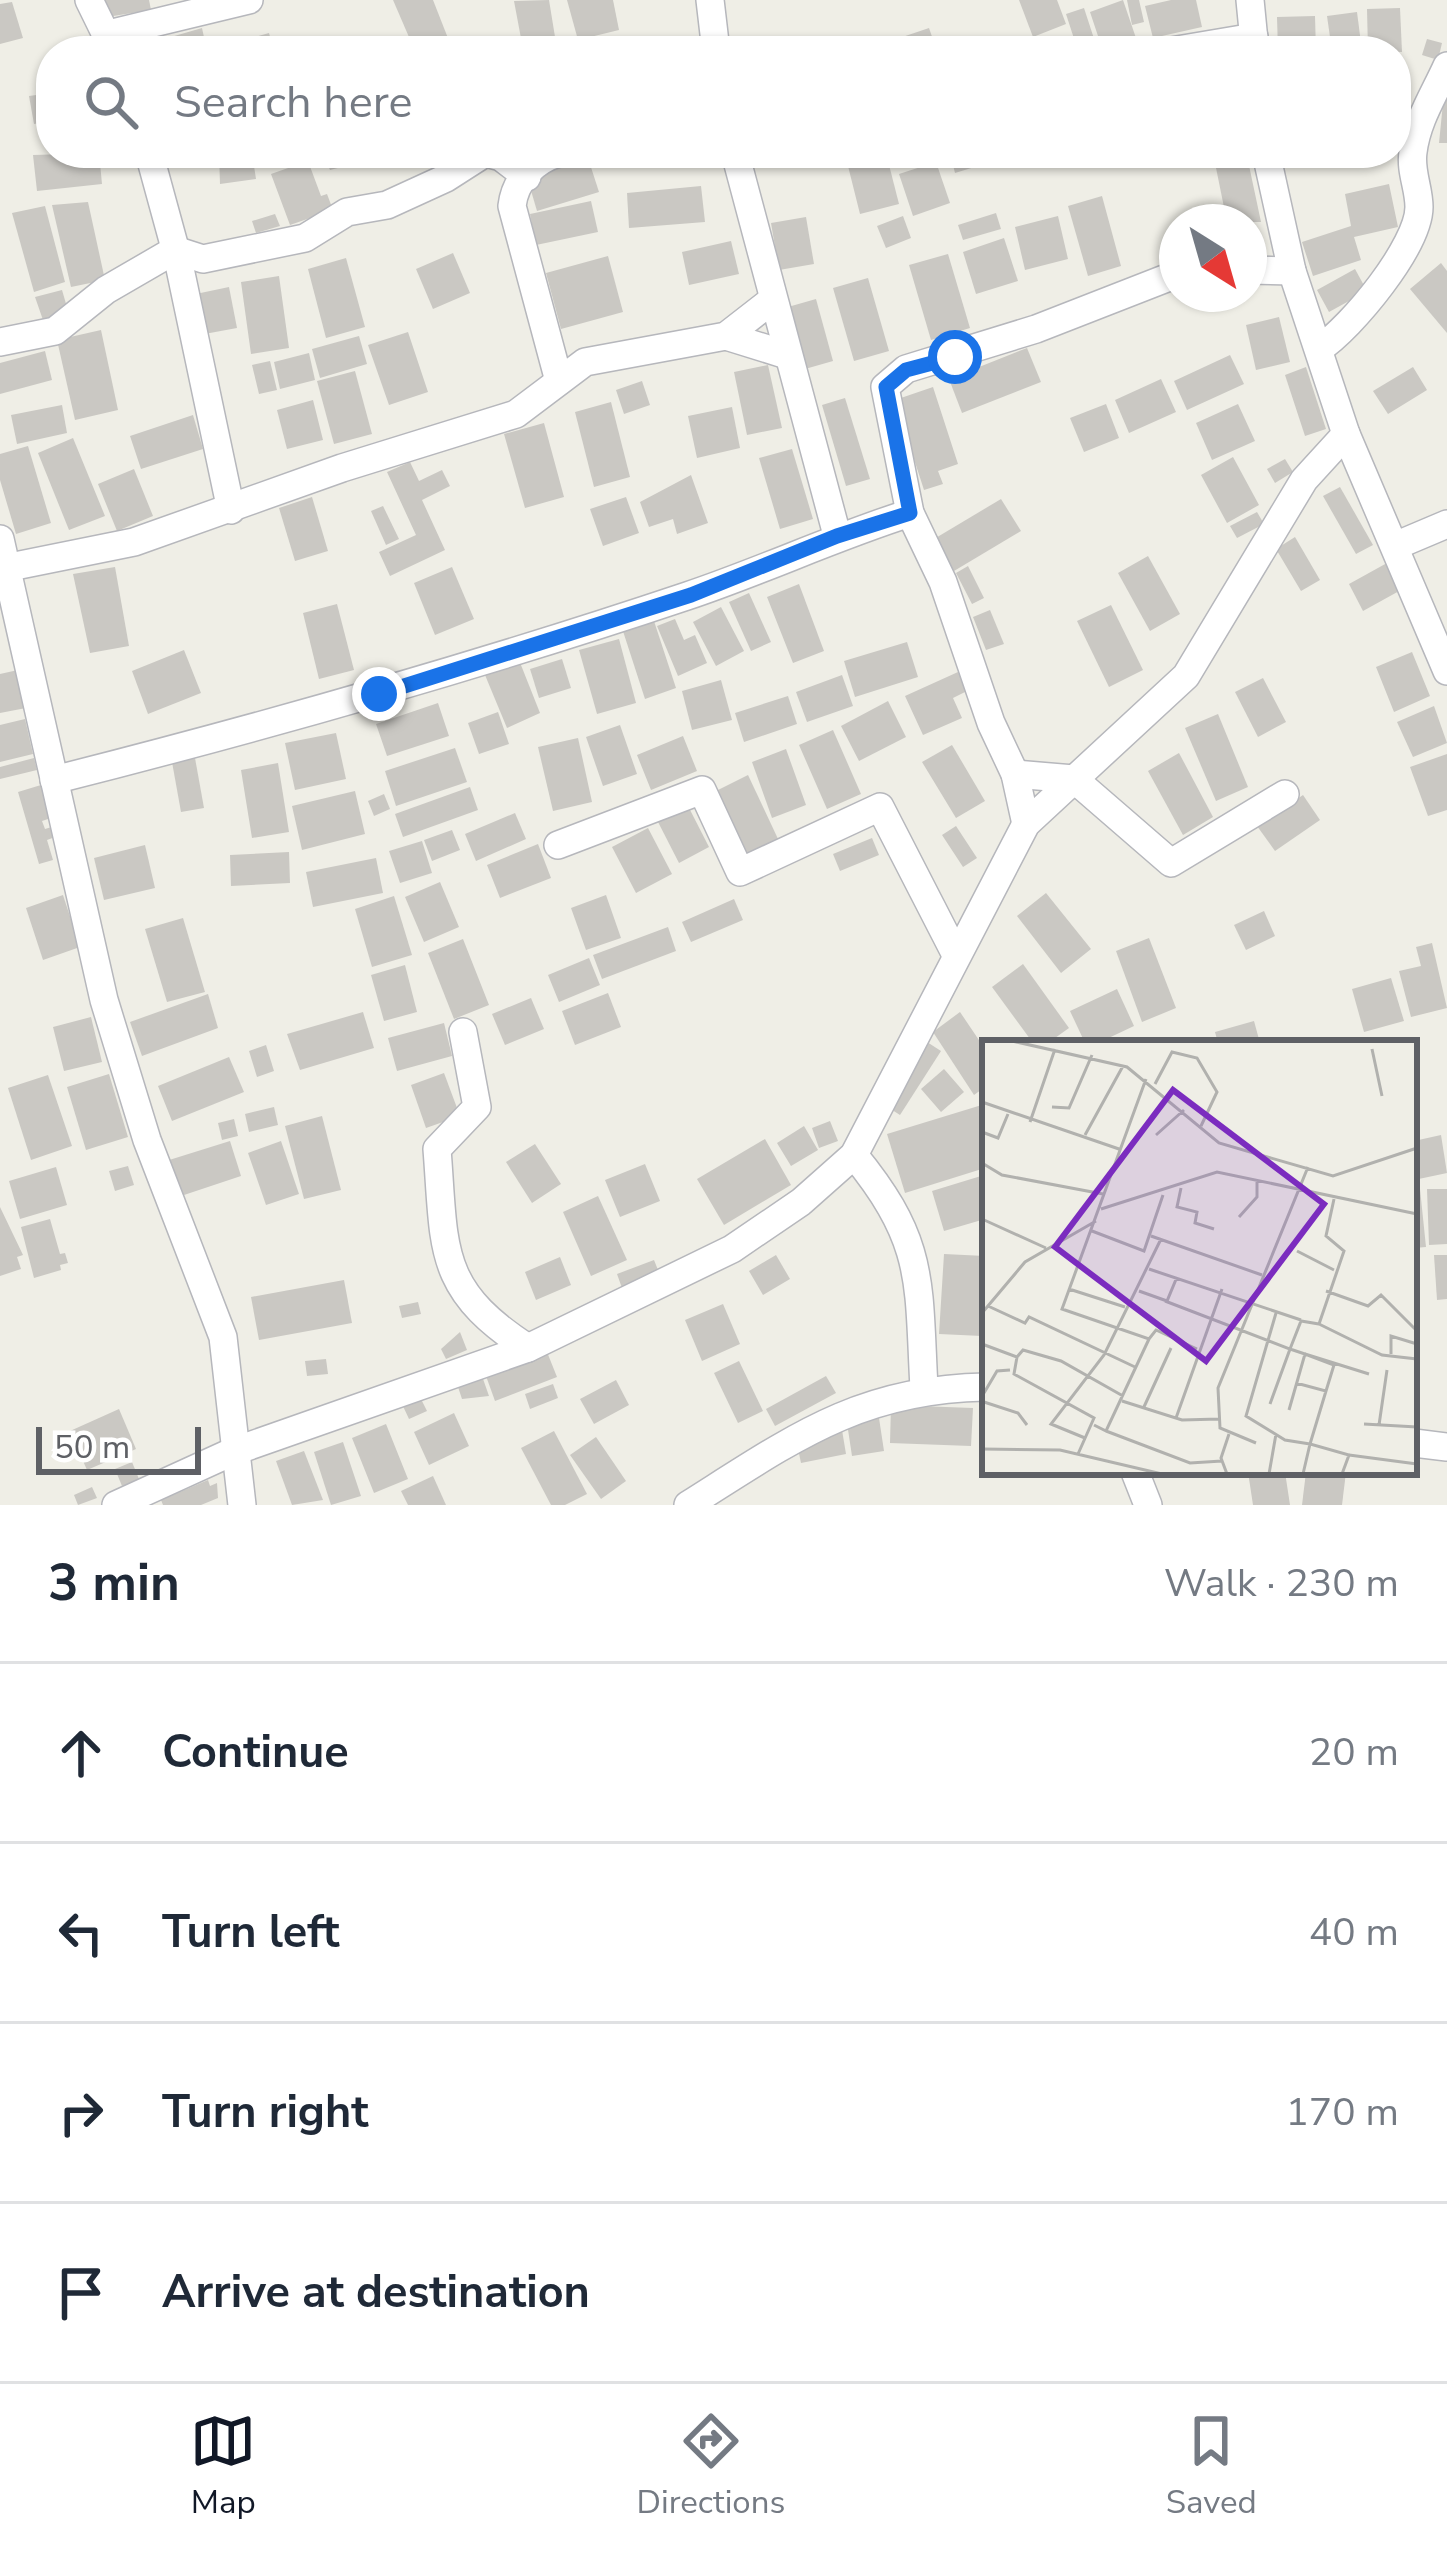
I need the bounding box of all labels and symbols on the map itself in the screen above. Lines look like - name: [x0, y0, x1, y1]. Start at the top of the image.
- north arrow: [1159, 204, 1267, 312]
- route start: [928, 330, 982, 384]
- route end: [352, 667, 406, 721]
- inset map: [982, 1040, 1417, 1475]
- scale bar: [36, 1421, 201, 1474]

